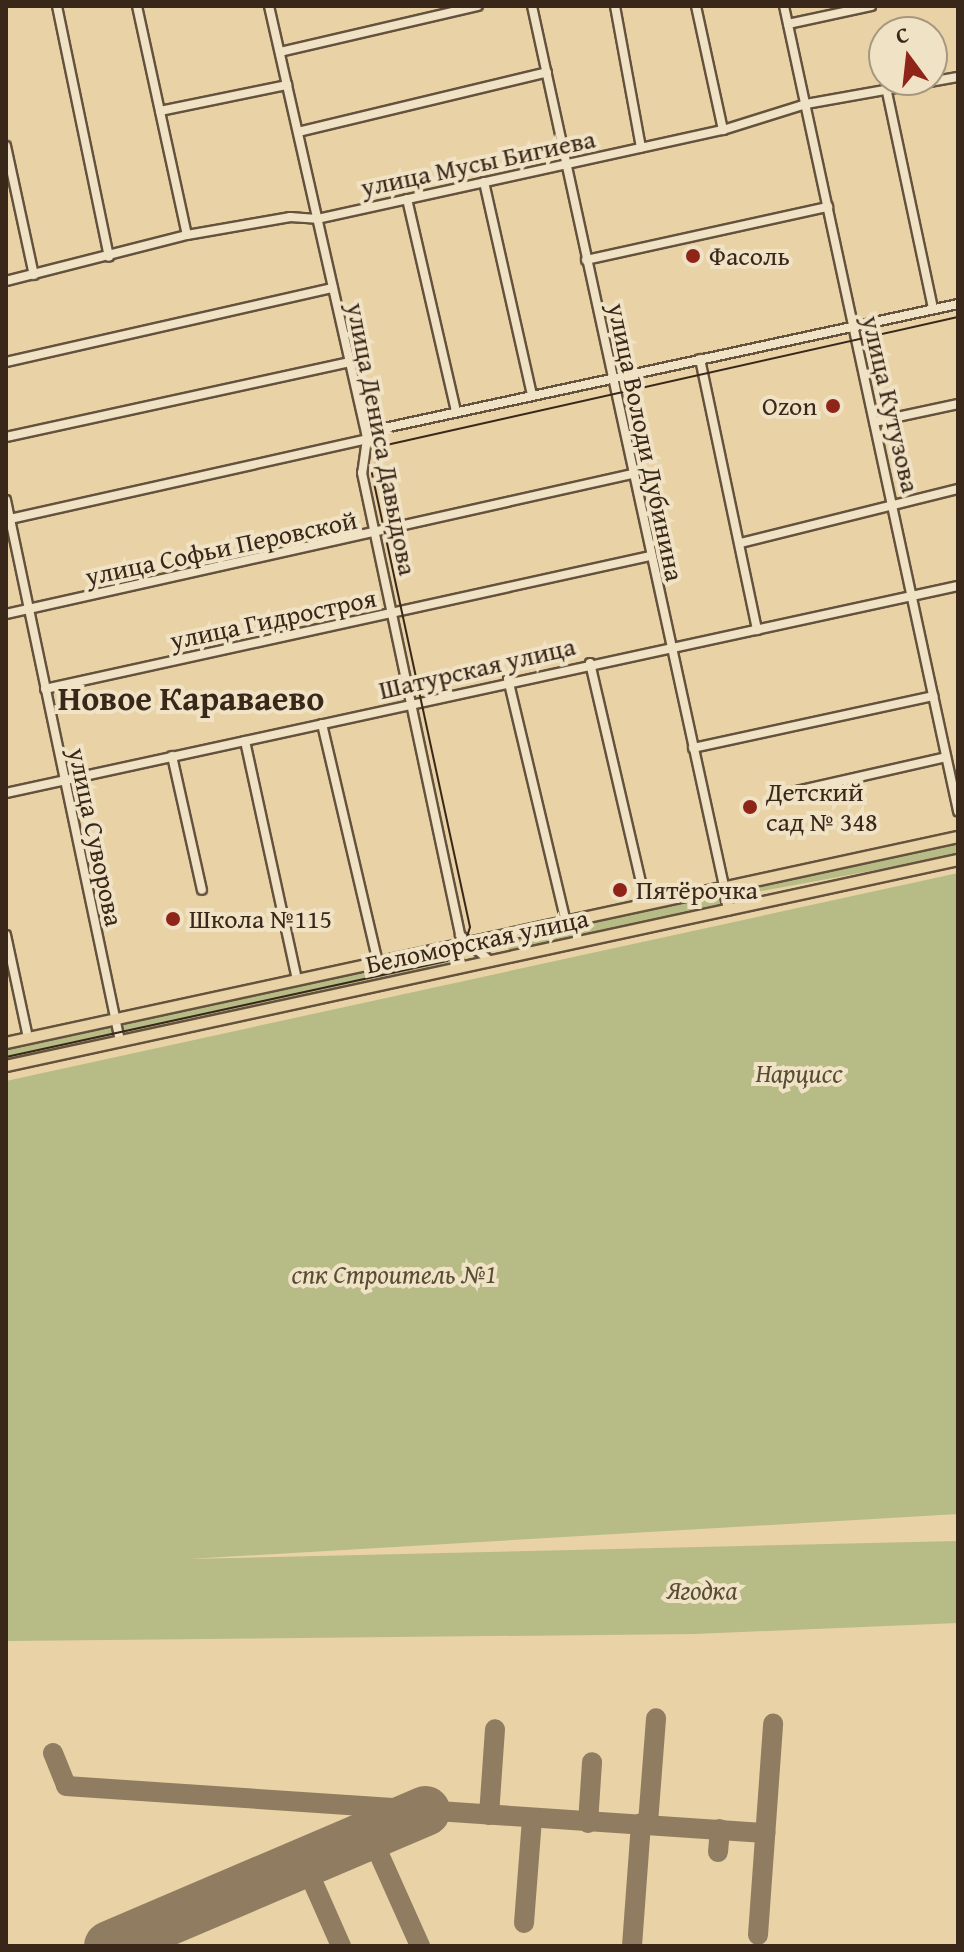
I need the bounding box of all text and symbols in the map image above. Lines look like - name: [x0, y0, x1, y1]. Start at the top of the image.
- north arrow: [868, 16, 948, 96]
- text: С: [892, 18, 912, 52]
- street label: улица Мусы Бигиева: [358, 123, 598, 203]
- place label: Фасоль: [709, 240, 790, 272]
- marker: Фасоль: [684, 247, 702, 265]
- street label: улица Дениса Давыдова: [340, 300, 424, 578]
- street label: улица Володи Дубинина: [601, 300, 691, 584]
- street label: улица Кутузова: [855, 313, 927, 495]
- place label: Ozon: [762, 390, 817, 422]
- marker: Ozon: [824, 397, 842, 415]
- street label: улица Софьи Перовской: [82, 504, 360, 592]
- street label: улица Гидростроя: [167, 582, 379, 656]
- street label: Шатурская улица: [376, 630, 578, 706]
- district label: Новое Караваево: [58, 678, 324, 718]
- street label: улица Суворова: [62, 745, 130, 929]
- place label: Детский сад № 348: [766, 776, 878, 838]
- marker: Детский сад № 348: [741, 798, 759, 816]
- place label: Пятёрочка: [636, 874, 758, 906]
- marker: Пятёрочка: [611, 881, 629, 899]
- street label: Беломорская улица: [363, 902, 591, 980]
- place label: Школа №115: [189, 903, 332, 935]
- marker: Школа №115: [164, 910, 182, 928]
- park label: Нарцисс: [755, 1057, 843, 1089]
- park label: спк Строитель №1: [292, 1258, 496, 1290]
- park label: Ягодка: [667, 1574, 737, 1606]

